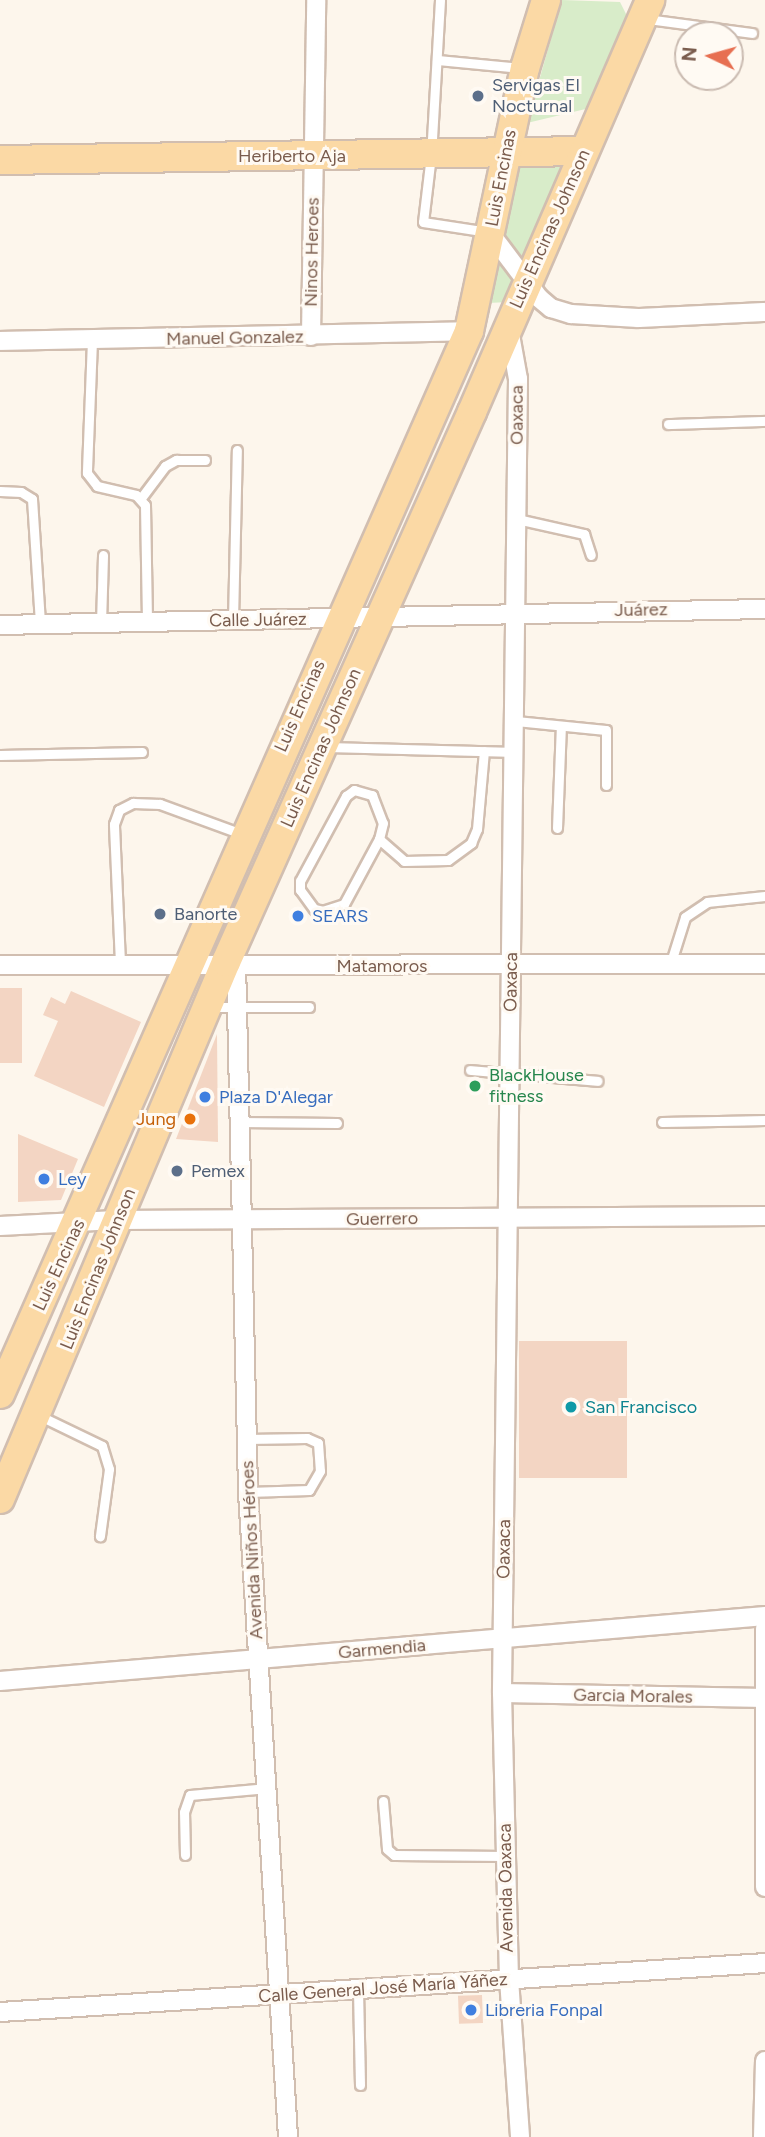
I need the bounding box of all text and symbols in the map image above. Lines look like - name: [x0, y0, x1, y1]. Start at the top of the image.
- north arrow: [674, 21, 744, 91]
- text: N: [677, 46, 702, 63]
- place label: Servigas El Nocturnal: [492, 75, 580, 118]
- marker: Servigas El Nocturnal: [470, 88, 486, 104]
- street label: Luis Encinas: [481, 128, 521, 228]
- street label: Heriberto Aja: [238, 145, 346, 167]
- street label: Luis Encinas Johnson: [505, 146, 595, 312]
- street label: Ninos Heroes: [300, 197, 324, 307]
- street label: Manuel Gonzalez: [166, 326, 304, 350]
- street label: Oaxaca: [506, 385, 528, 445]
- street label: Juárez: [614, 599, 668, 621]
- street label: Calle Juárez: [209, 608, 307, 632]
- street label: Luis Encinas: [270, 657, 330, 755]
- street label: Luis Encinas Johnson: [276, 665, 366, 831]
- place label: Banorte: [174, 903, 237, 925]
- place label: SEARS: [312, 905, 368, 927]
- marker: Banorte: [152, 906, 168, 922]
- marker: SEARS: [290, 908, 306, 924]
- street label: Oaxaca: [500, 952, 522, 1012]
- street label: Matamoros: [336, 955, 428, 977]
- place label: BlackHouse fitness: [489, 1065, 584, 1108]
- marker: BlackHouse fitness: [467, 1078, 483, 1094]
- place label: Plaza D'Alegar: [219, 1086, 333, 1108]
- marker: Plaza D'Alegar: [197, 1089, 213, 1105]
- place label: Jung: [136, 1108, 176, 1130]
- marker: Jung: [182, 1111, 198, 1127]
- place label: Pemex: [191, 1160, 245, 1182]
- marker: Pemex: [169, 1163, 185, 1179]
- place label: Ley: [58, 1168, 86, 1190]
- marker: Ley: [36, 1171, 52, 1187]
- street label: Luis Encinas Johnson: [56, 1185, 140, 1353]
- street label: Guerrero: [346, 1208, 418, 1230]
- street label: Luis Encinas: [28, 1216, 90, 1314]
- place label: San Francisco: [585, 1396, 697, 1418]
- marker: San Francisco: [563, 1399, 579, 1415]
- street label: Avenida Niños Héroes: [237, 1460, 267, 1640]
- street label: Oaxaca: [493, 1519, 515, 1579]
- street label: Garmendia: [337, 1634, 427, 1664]
- street label: Garcia Morales: [573, 1684, 693, 1708]
- street label: Avenida Oaxaca: [494, 1823, 518, 1953]
- street label: Calle General José María Yáñez: [258, 1969, 508, 2007]
- place label: Libreria Fonpal: [485, 1999, 603, 2021]
- marker: Libreria Fonpal: [463, 2002, 479, 2018]

